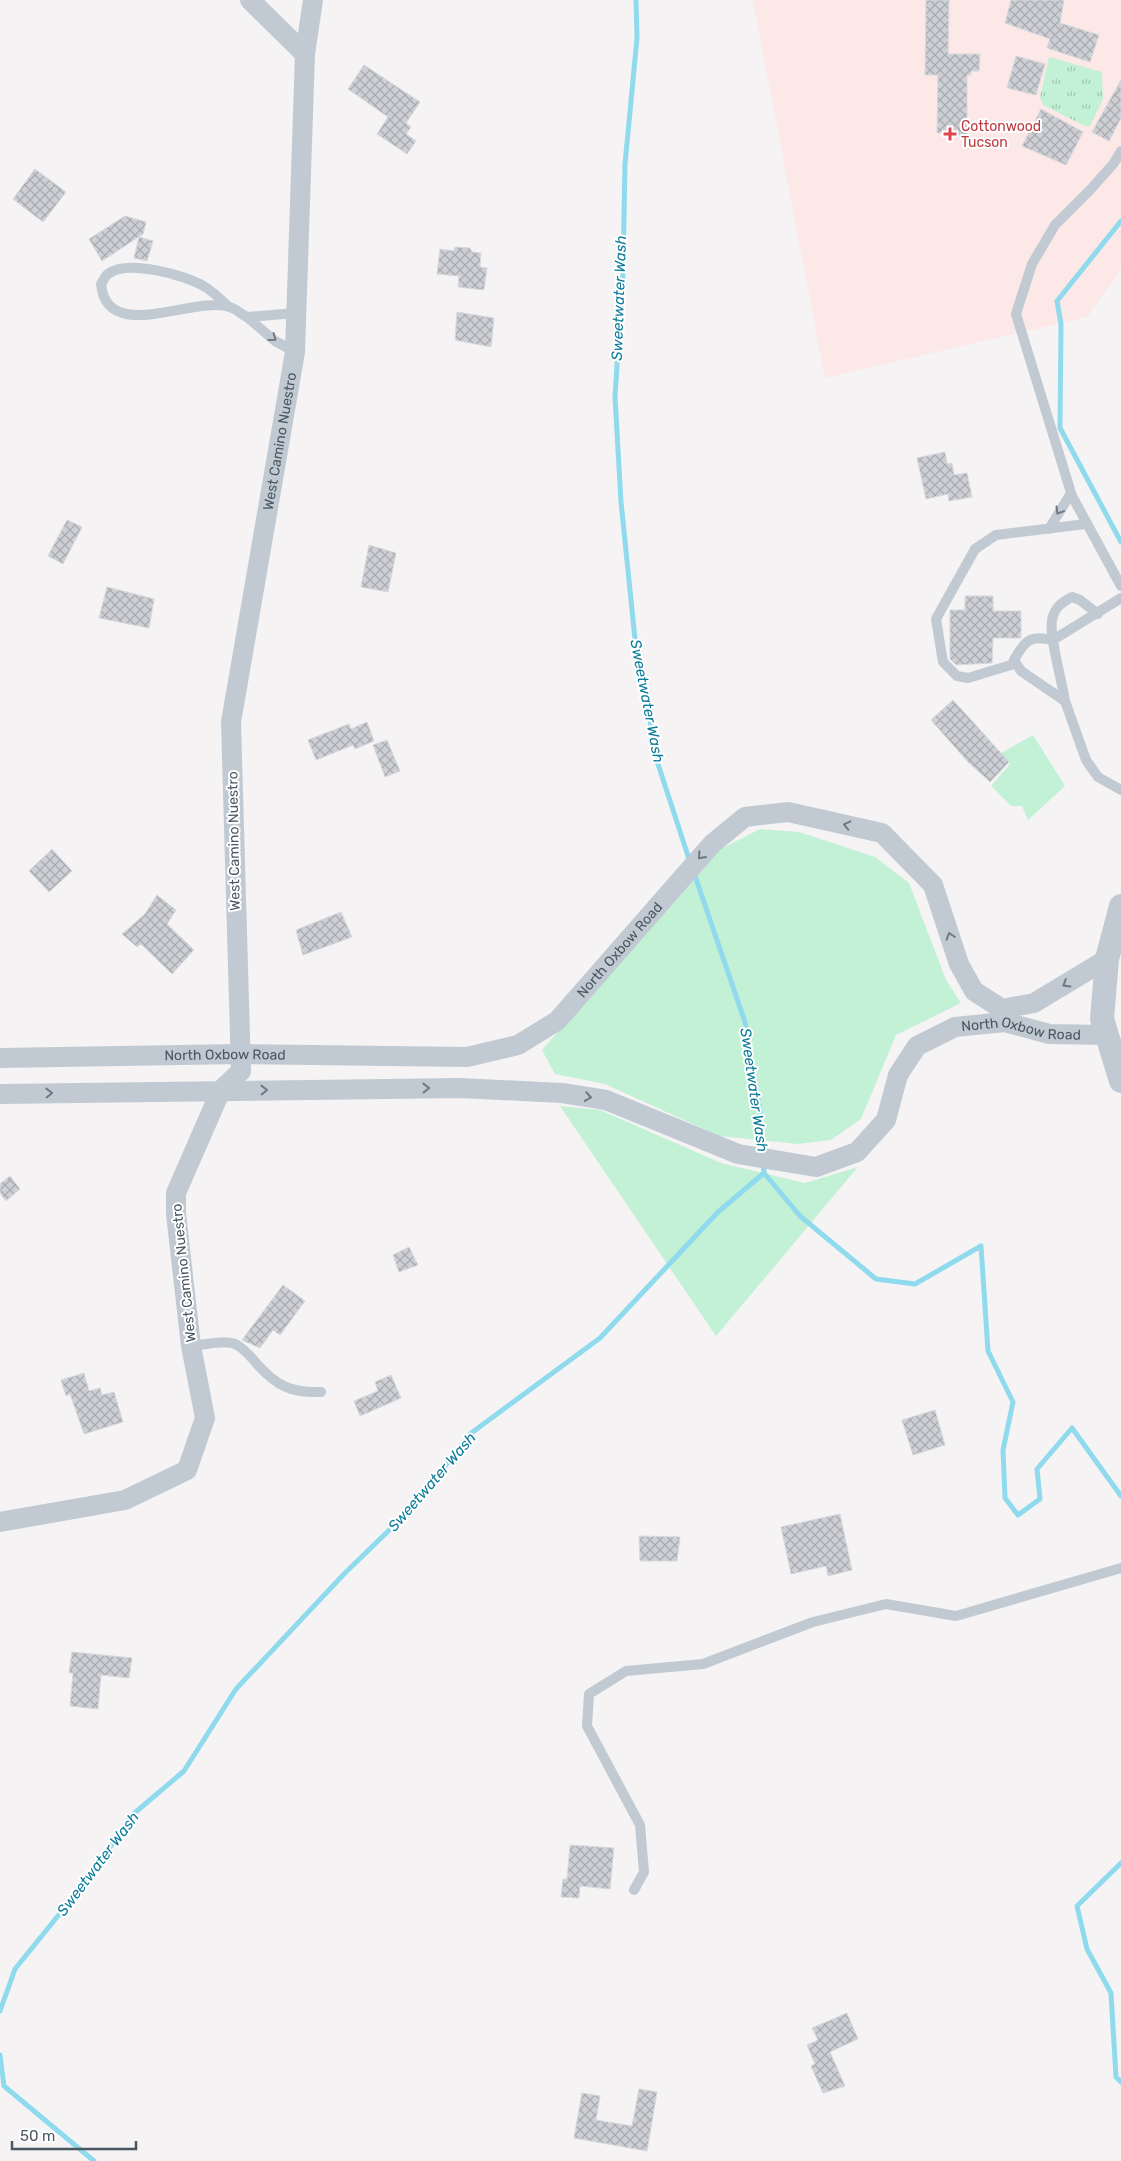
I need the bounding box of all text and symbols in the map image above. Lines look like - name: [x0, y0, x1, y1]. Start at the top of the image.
- place label: Cottonwood Tucson: [961, 118, 1041, 151]
- marker: Cottonwood Tucson: [943, 127, 957, 141]
- water label: Sweetwater Wash: [608, 235, 630, 361]
- one-way arrow: [267, 333, 276, 341]
- street label: West Camino Nuestro: [259, 371, 300, 512]
- one-way arrow: [1056, 505, 1066, 514]
- water label: Sweetwater Wash: [626, 638, 668, 764]
- street label: West Camino Nuestro: [224, 771, 244, 911]
- one-way arrow: [843, 820, 852, 831]
- one-way arrow: [698, 851, 707, 860]
- street label: North Oxbow Road: [573, 898, 666, 1001]
- one-way arrow: [945, 932, 955, 941]
- one-way arrow: [1062, 978, 1071, 988]
- street label: North Oxbow Road: [960, 1013, 1081, 1043]
- water label: Sweetwater Wash: [736, 1027, 772, 1153]
- street label: North Oxbow Road: [164, 1045, 286, 1064]
- one-way arrow: [422, 1083, 430, 1093]
- one-way arrow: [260, 1085, 268, 1095]
- one-way arrow: [45, 1088, 53, 1098]
- one-way arrow: [584, 1092, 593, 1102]
- street label: West Camino Nuestro: [168, 1203, 200, 1343]
- water label: Sweetwater Wash: [384, 1429, 480, 1535]
- water label: Sweetwater Wash: [53, 1809, 143, 1919]
- scale bar: [12, 2118, 136, 2150]
- text: 50 m: [20, 2127, 55, 2145]

